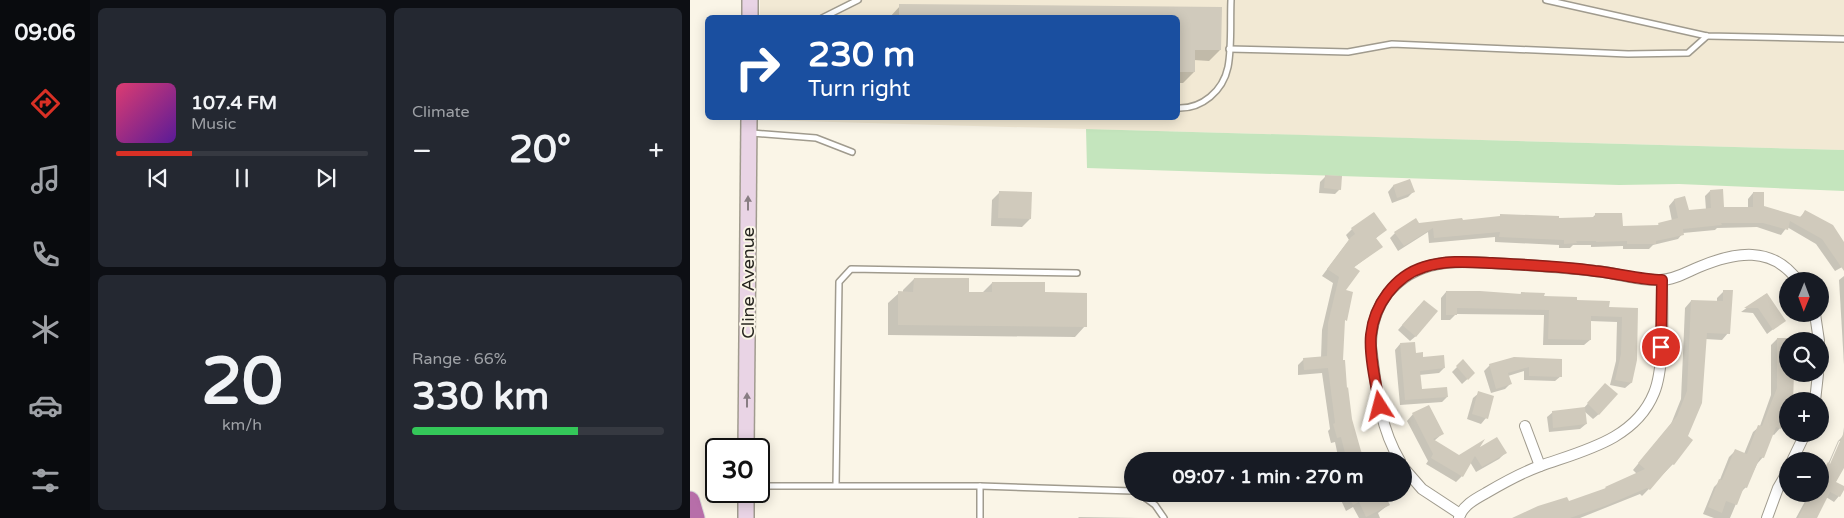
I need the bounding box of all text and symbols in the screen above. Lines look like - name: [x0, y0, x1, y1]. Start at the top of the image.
- text: 09:06: [15, 20, 75, 46]
- text: 230 m: [808, 34, 915, 76]
- icon: right: [725, 35, 790, 100]
- text: Turn right: [808, 76, 910, 102]
- icon: directions: [28, 86, 63, 121]
- text: 107.4 FM: [191, 92, 277, 114]
- text: Climate: [412, 102, 470, 122]
- text: Music: [191, 114, 236, 134]
- text: 20°: [509, 127, 571, 173]
- text: −: [412, 134, 432, 168]
- text: +: [648, 134, 664, 168]
- icon: music: [28, 162, 63, 197]
- icon: previous: [144, 164, 172, 192]
- icon: pause: [228, 164, 256, 192]
- icon: next: [312, 164, 340, 192]
- one-way arrow: [744, 194, 752, 210]
- street label: Cline Avenue: [737, 227, 759, 339]
- icon: phone: [28, 237, 63, 272]
- north arrow: [1779, 272, 1829, 322]
- map controls: [1779, 272, 1829, 502]
- icon: climate: [28, 312, 63, 347]
- pin: [1640, 326, 1682, 368]
- button: search: [1779, 332, 1829, 382]
- icon: arrive: [1647, 333, 1675, 361]
- text: 20: [201, 343, 283, 422]
- text: Range · 66%: [412, 349, 507, 369]
- text: 330 km: [412, 374, 549, 420]
- position arrow: [1353, 379, 1405, 431]
- icon: car: [28, 388, 63, 423]
- one-way arrow: [743, 392, 751, 408]
- button: +: [1779, 392, 1829, 442]
- text: km/h: [222, 415, 262, 435]
- speed limit sign: 30: [705, 438, 770, 503]
- button: −: [1779, 452, 1829, 502]
- icon: filters: [28, 463, 63, 498]
- text: 09:07 · 1 min · 270 m: [1172, 466, 1364, 488]

